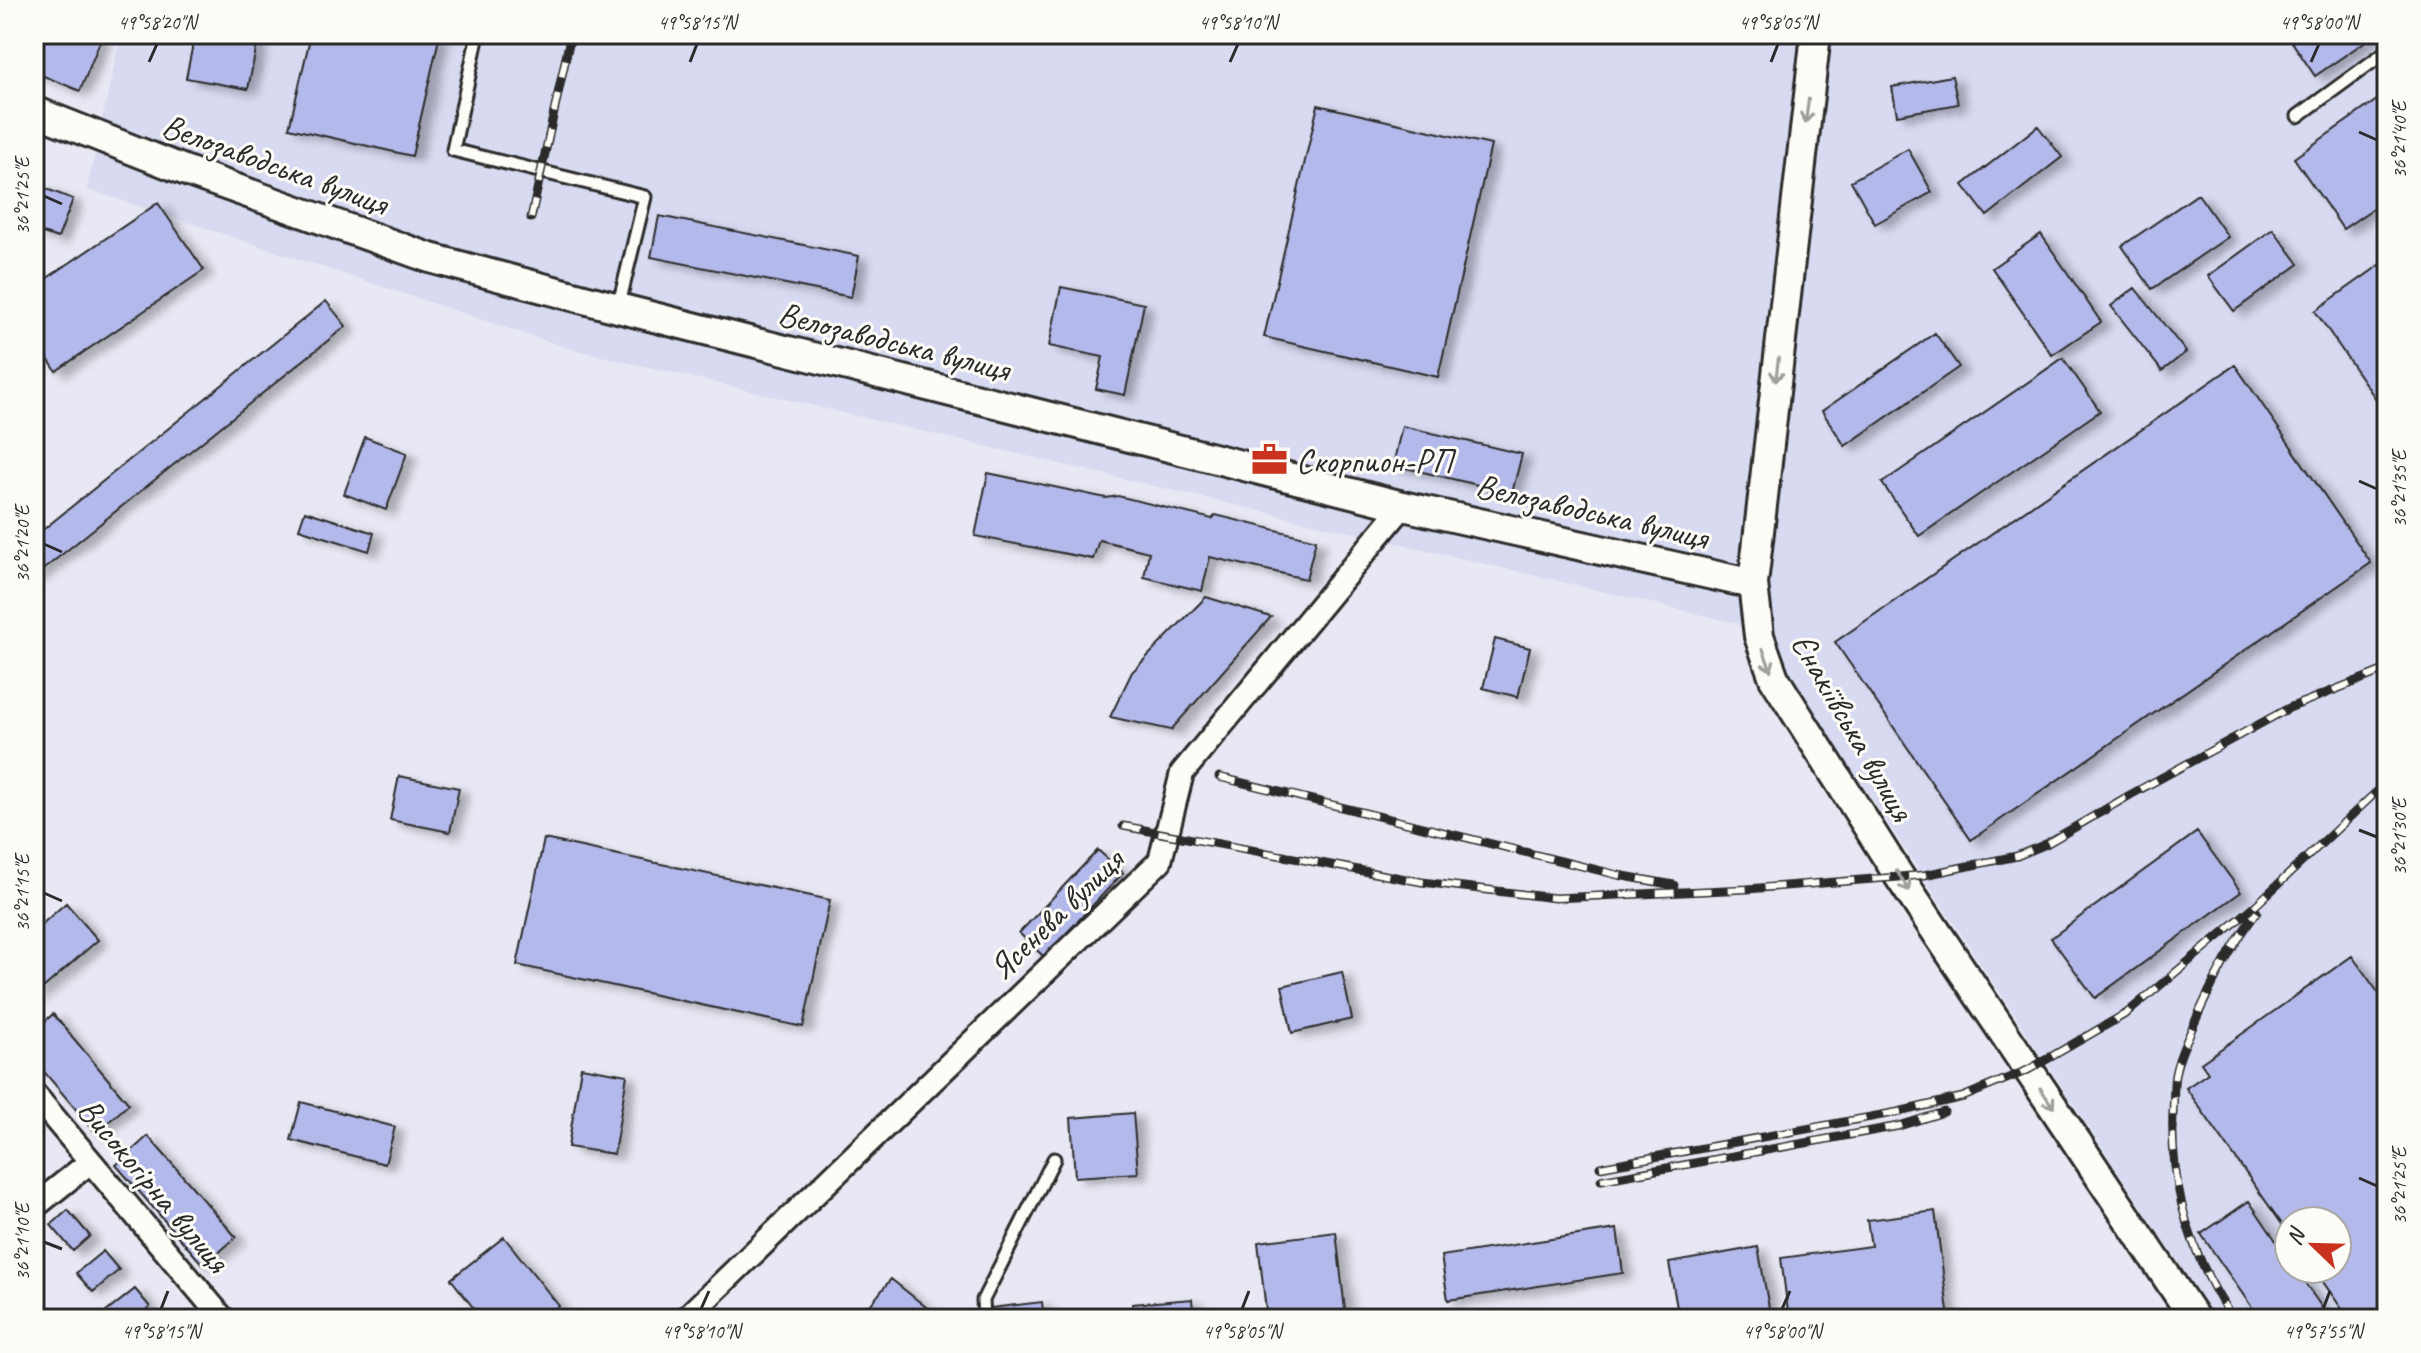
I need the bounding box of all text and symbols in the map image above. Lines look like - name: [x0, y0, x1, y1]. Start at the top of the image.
- text: 49°58'20"N: [118, 10, 199, 35]
- text: 49°58'15"N: [658, 10, 739, 35]
- text: 49°58'10"N: [1199, 10, 1280, 35]
- text: 49°58'05"N: [1739, 10, 1820, 35]
- text: 49°58'00"N: [2280, 10, 2361, 35]
- one-way arrow: [1800, 98, 1815, 124]
- text: 36°21'40"E: [2387, 99, 2412, 179]
- street label: Велозаводська вулиця: [157, 103, 396, 225]
- text: 36°21'25"E: [10, 155, 35, 235]
- street label: Велозаводська вулиця: [774, 292, 1016, 391]
- one-way arrow: [1770, 356, 1785, 383]
- place label: Скорпион-РП: [1296, 439, 1457, 482]
- office icon: Скорпион-РП: [1251, 441, 1289, 479]
- text: 36°21'35"E: [2387, 448, 2412, 528]
- street label: Велозаводська вулиця: [1472, 463, 1714, 559]
- text: 36°21'20"E: [10, 503, 35, 583]
- street label: Єнакіївська вулиця: [1782, 626, 1925, 830]
- one-way arrow: [1761, 647, 1776, 672]
- text: 36°21'30"E: [2387, 796, 2412, 876]
- street label: Ясенева вулиця: [980, 838, 1134, 989]
- text: 36°21'15"E: [10, 852, 35, 932]
- one-way arrow: [1895, 870, 1911, 892]
- one-way arrow: [2039, 1086, 2055, 1109]
- street label: Високогірна вулиця: [69, 1089, 241, 1282]
- text: 36°21'25"E: [2387, 1145, 2412, 1225]
- text: 36°21'10"E: [10, 1201, 35, 1281]
- north arrow: [2273, 1205, 2353, 1285]
- text: N: [2280, 1223, 2312, 1249]
- text: 49°58'15"N: [122, 1319, 203, 1344]
- text: 49°58'10"N: [662, 1319, 743, 1344]
- text: 49°58'05"N: [1203, 1319, 1284, 1344]
- text: 49°58'00"N: [1743, 1319, 1824, 1344]
- text: 49°57'55"N: [2284, 1319, 2365, 1344]

